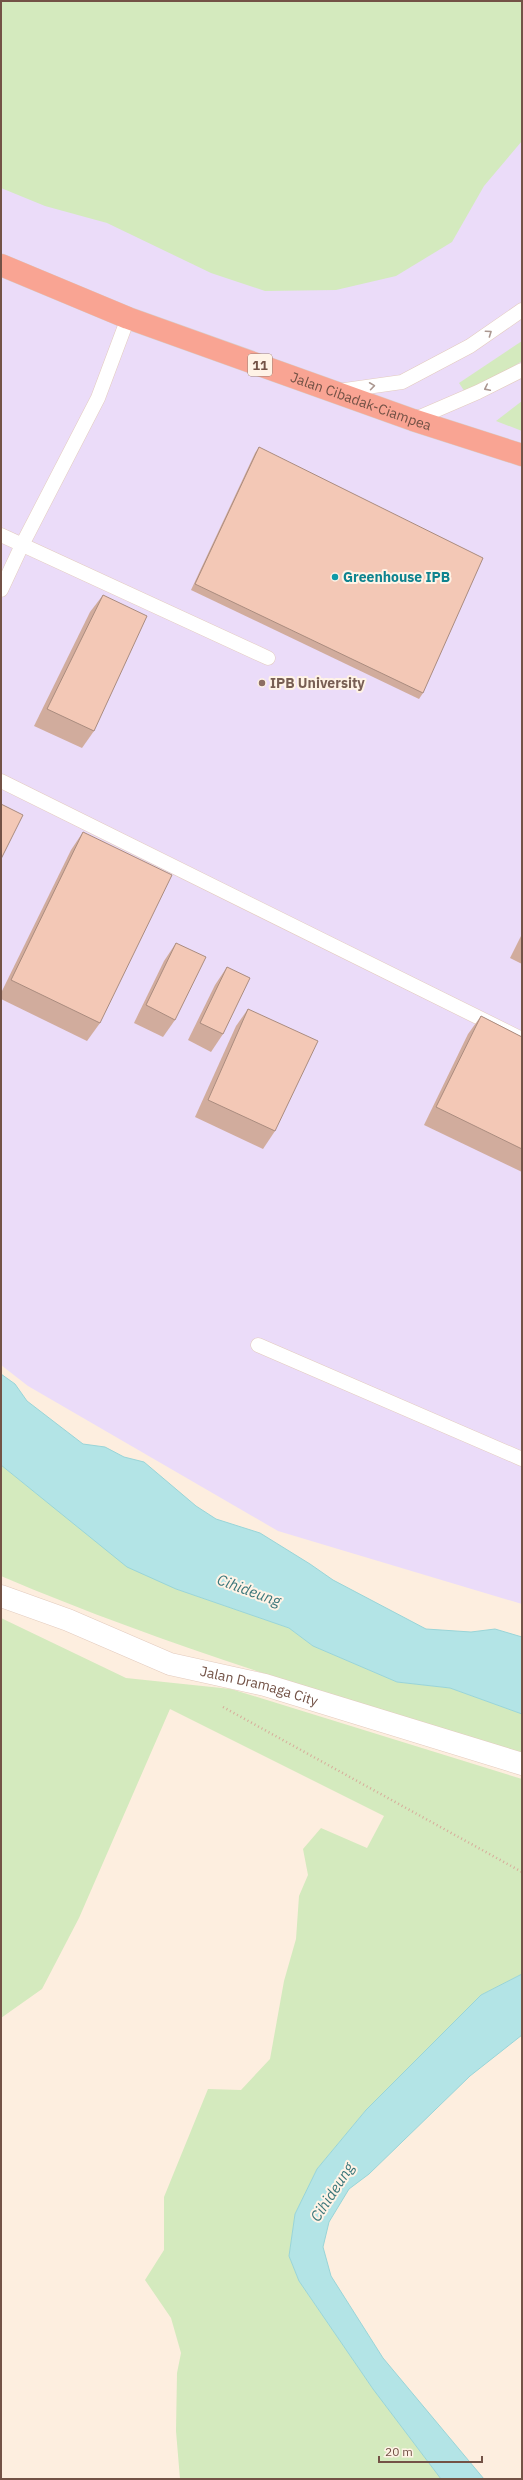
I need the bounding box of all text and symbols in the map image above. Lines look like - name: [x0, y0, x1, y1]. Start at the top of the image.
- one-way arrow: [485, 330, 492, 338]
- road number: 11: [248, 354, 272, 376]
- street label: Jalan Cibadak-Ciampea: [288, 368, 434, 434]
- one-way arrow: [369, 382, 375, 391]
- one-way arrow: [484, 383, 492, 391]
- place label: Greenhouse IPB: [343, 568, 450, 586]
- marker: Greenhouse IPB: [330, 572, 340, 582]
- place label: IPB University: [270, 674, 365, 692]
- marker: IPB University: [257, 678, 267, 688]
- water label: Cihideung: [215, 1570, 285, 1611]
- street label: Jalan Dramaga City: [198, 1662, 320, 1710]
- water label: Cihideung: [306, 2158, 359, 2225]
- scale bar: [379, 2438, 482, 2464]
- text: 20 m: [385, 2444, 413, 2459]

